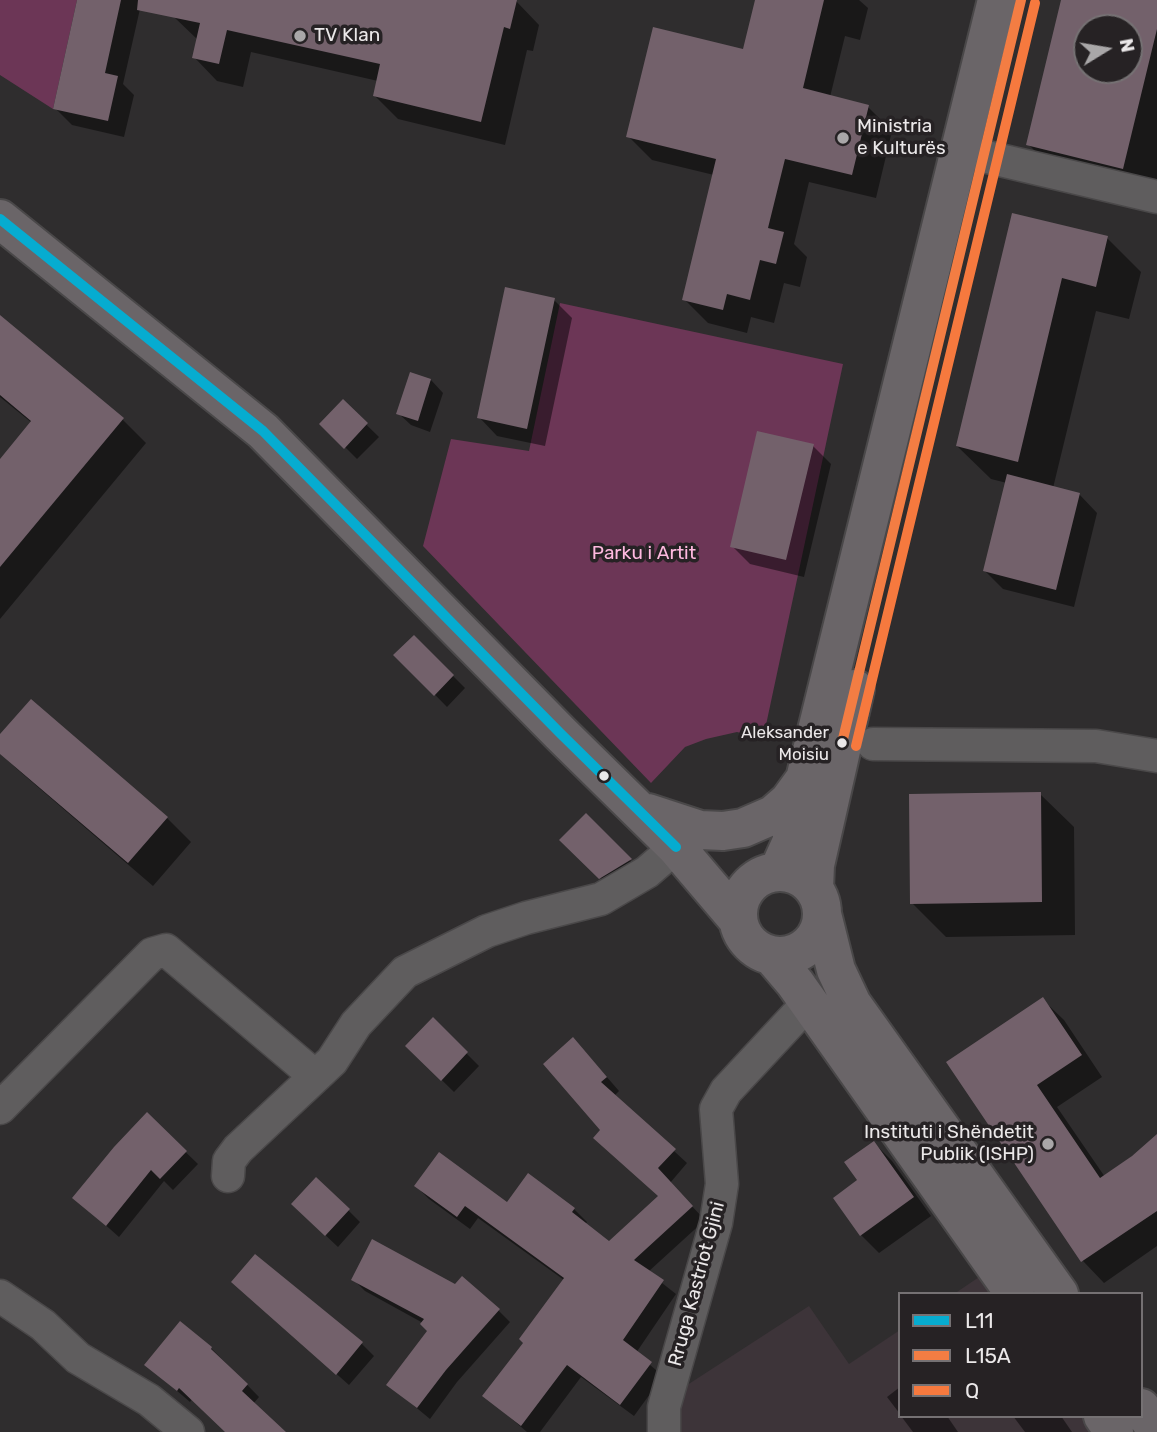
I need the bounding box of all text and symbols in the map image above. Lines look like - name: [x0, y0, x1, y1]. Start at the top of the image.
- north arrow: [1073, 14, 1143, 84]
- place label: TV Klan: [314, 25, 380, 47]
- marker: TV Klan: [292, 28, 308, 44]
- text: N: [1115, 36, 1140, 54]
- place label: Ministria e Kulturës: [857, 116, 946, 160]
- marker: Ministria e Kulturës: [835, 130, 851, 146]
- park label: Parku i Artit: [592, 543, 696, 565]
- place label: Aleksander Moisiu: [741, 723, 829, 763]
- marker: Aleksander Moisiu: [835, 736, 849, 750]
- unlabelled marker: [597, 769, 611, 783]
- place label: Instituti i Shëndetit Publik (ISHP): [864, 1122, 1034, 1166]
- marker: Instituti i Shëndetit Publik (ISHP): [1040, 1136, 1056, 1152]
- street label: Rruga Kastriot Gjini: [664, 1199, 730, 1369]
- legend: [898, 1292, 1143, 1418]
- text: L11: [965, 1308, 993, 1333]
- text: L15A: [965, 1343, 1011, 1368]
- text: Q: [965, 1378, 979, 1403]

